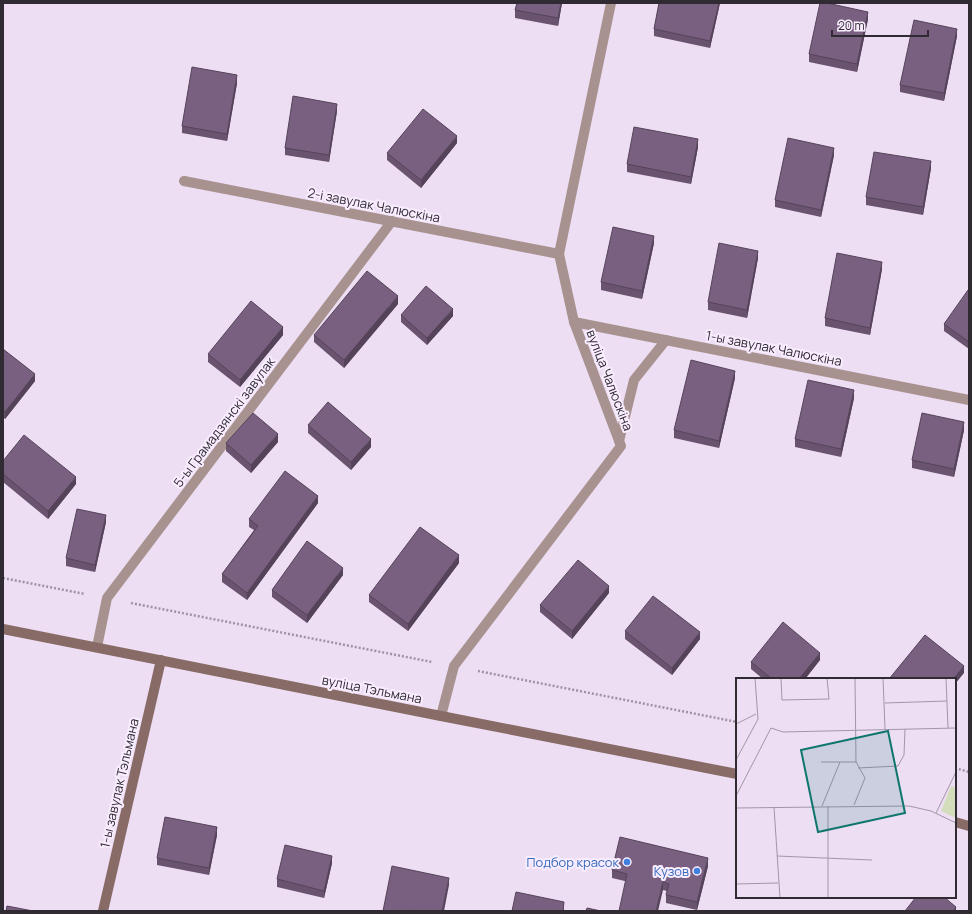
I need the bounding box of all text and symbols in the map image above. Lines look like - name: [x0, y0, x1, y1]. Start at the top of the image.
- scale bar: [832, 12, 928, 38]
- text: 20 m: [838, 17, 865, 34]
- street label: 2-і завулак Чалюскіна: [306, 183, 442, 227]
- street label: 1-ы завулак Чалюскіна: [705, 326, 843, 370]
- street label: вуліца Чалюскіна: [582, 327, 638, 433]
- street label: 5-ы Грамадзянскі завулак: [169, 353, 279, 491]
- street label: вуліца Тэльмана: [321, 670, 423, 708]
- inset map: [736, 678, 956, 898]
- street label: 1-ы завулак Тэльмана: [95, 716, 143, 850]
- place label: Подбор красок: [526, 853, 620, 871]
- marker: Подбор красок: [622, 857, 632, 867]
- place label: Кузов: [654, 862, 689, 880]
- marker: Кузов: [692, 866, 702, 876]

